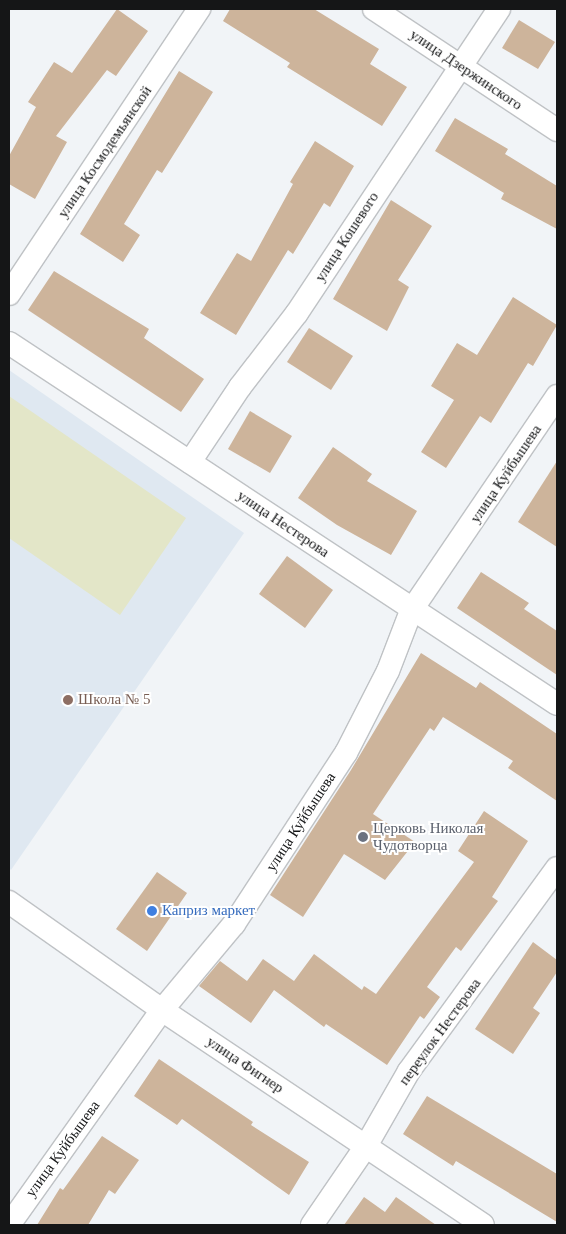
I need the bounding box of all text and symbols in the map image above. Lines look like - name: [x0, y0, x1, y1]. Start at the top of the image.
- street label: улица Дзержинского: [406, 26, 526, 114]
- street label: улица Космодемьянской: [54, 83, 156, 221]
- street label: улица Кошевого: [311, 189, 383, 285]
- street label: улица Куйбышева: [466, 421, 546, 527]
- street label: улица Нестерова: [234, 487, 332, 561]
- place label: Школа № 5: [78, 691, 150, 709]
- marker: Школа № 5: [62, 694, 74, 706]
- street label: улица Куйбышева: [262, 769, 340, 875]
- place label: Церковь Николая Чудотворца: [373, 819, 483, 854]
- marker: Церковь Николая Чудотворца: [357, 831, 369, 843]
- place label: Каприз маркет: [162, 902, 255, 920]
- marker: Каприз маркет: [146, 905, 158, 917]
- street label: переулок Нестерова: [395, 975, 485, 1089]
- street label: улица Фигнер: [203, 1033, 287, 1097]
- street label: улица Куйбышева: [22, 1097, 104, 1201]

